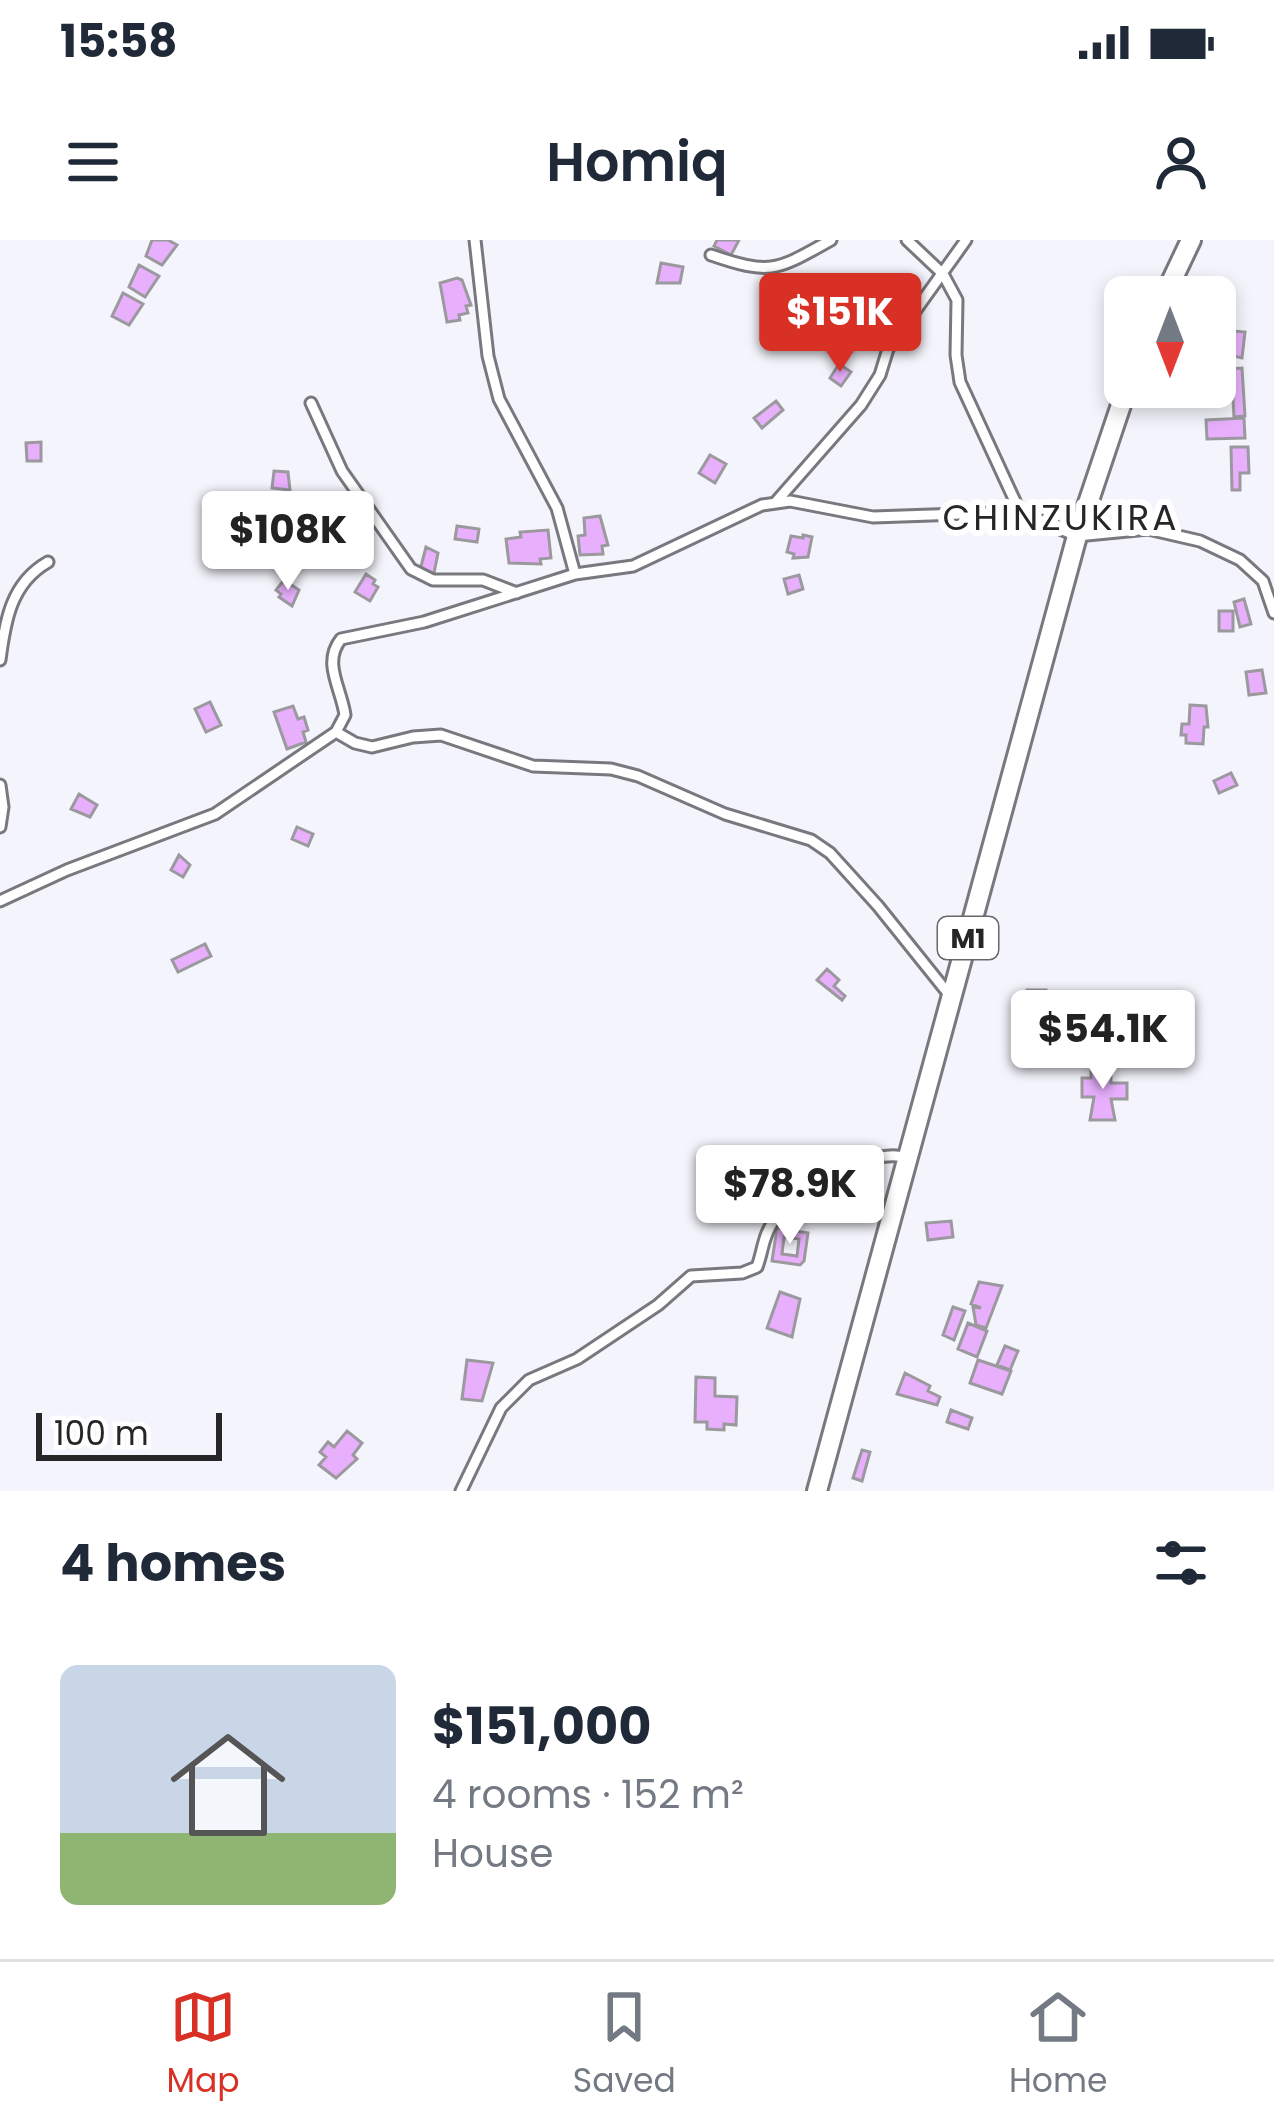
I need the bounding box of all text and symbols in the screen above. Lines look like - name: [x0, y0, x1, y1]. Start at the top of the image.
- text: 15:58: [60, 10, 177, 73]
- text: Homiq: [546, 124, 728, 200]
- icon: menu: [60, 129, 126, 195]
- icon: person: [1148, 129, 1214, 195]
- pin: $151K: [756, 273, 924, 375]
- north arrow: [1104, 276, 1236, 408]
- map controls: [1104, 276, 1236, 408]
- text: $151K: [786, 284, 894, 339]
- pin: $108K: [204, 491, 372, 593]
- district label: CHINZUKIRA: [942, 492, 1180, 543]
- text: $108K: [229, 502, 347, 557]
- road number: M1: [938, 917, 998, 959]
- pin: $54.1K: [1005, 990, 1201, 1092]
- text: $54.1K: [1038, 1001, 1168, 1056]
- pin: $78.9K: [692, 1145, 888, 1247]
- text: $78.9K: [723, 1156, 857, 1211]
- scale bar: [36, 1407, 222, 1460]
- text: 100 m: [54, 1410, 149, 1457]
- text: 4 homes: [60, 1527, 286, 1599]
- icon: filters: [1148, 1530, 1214, 1596]
- text: $151,000: [432, 1690, 651, 1762]
- icon: home: [156, 1713, 300, 1857]
- text: 4 rooms · 152 m²: [432, 1767, 744, 1822]
- text: House: [432, 1826, 553, 1881]
- tab: Map: [167, 1984, 240, 2106]
- tab: Saved: [573, 1984, 676, 2106]
- tab: Home: [1009, 1984, 1107, 2106]

